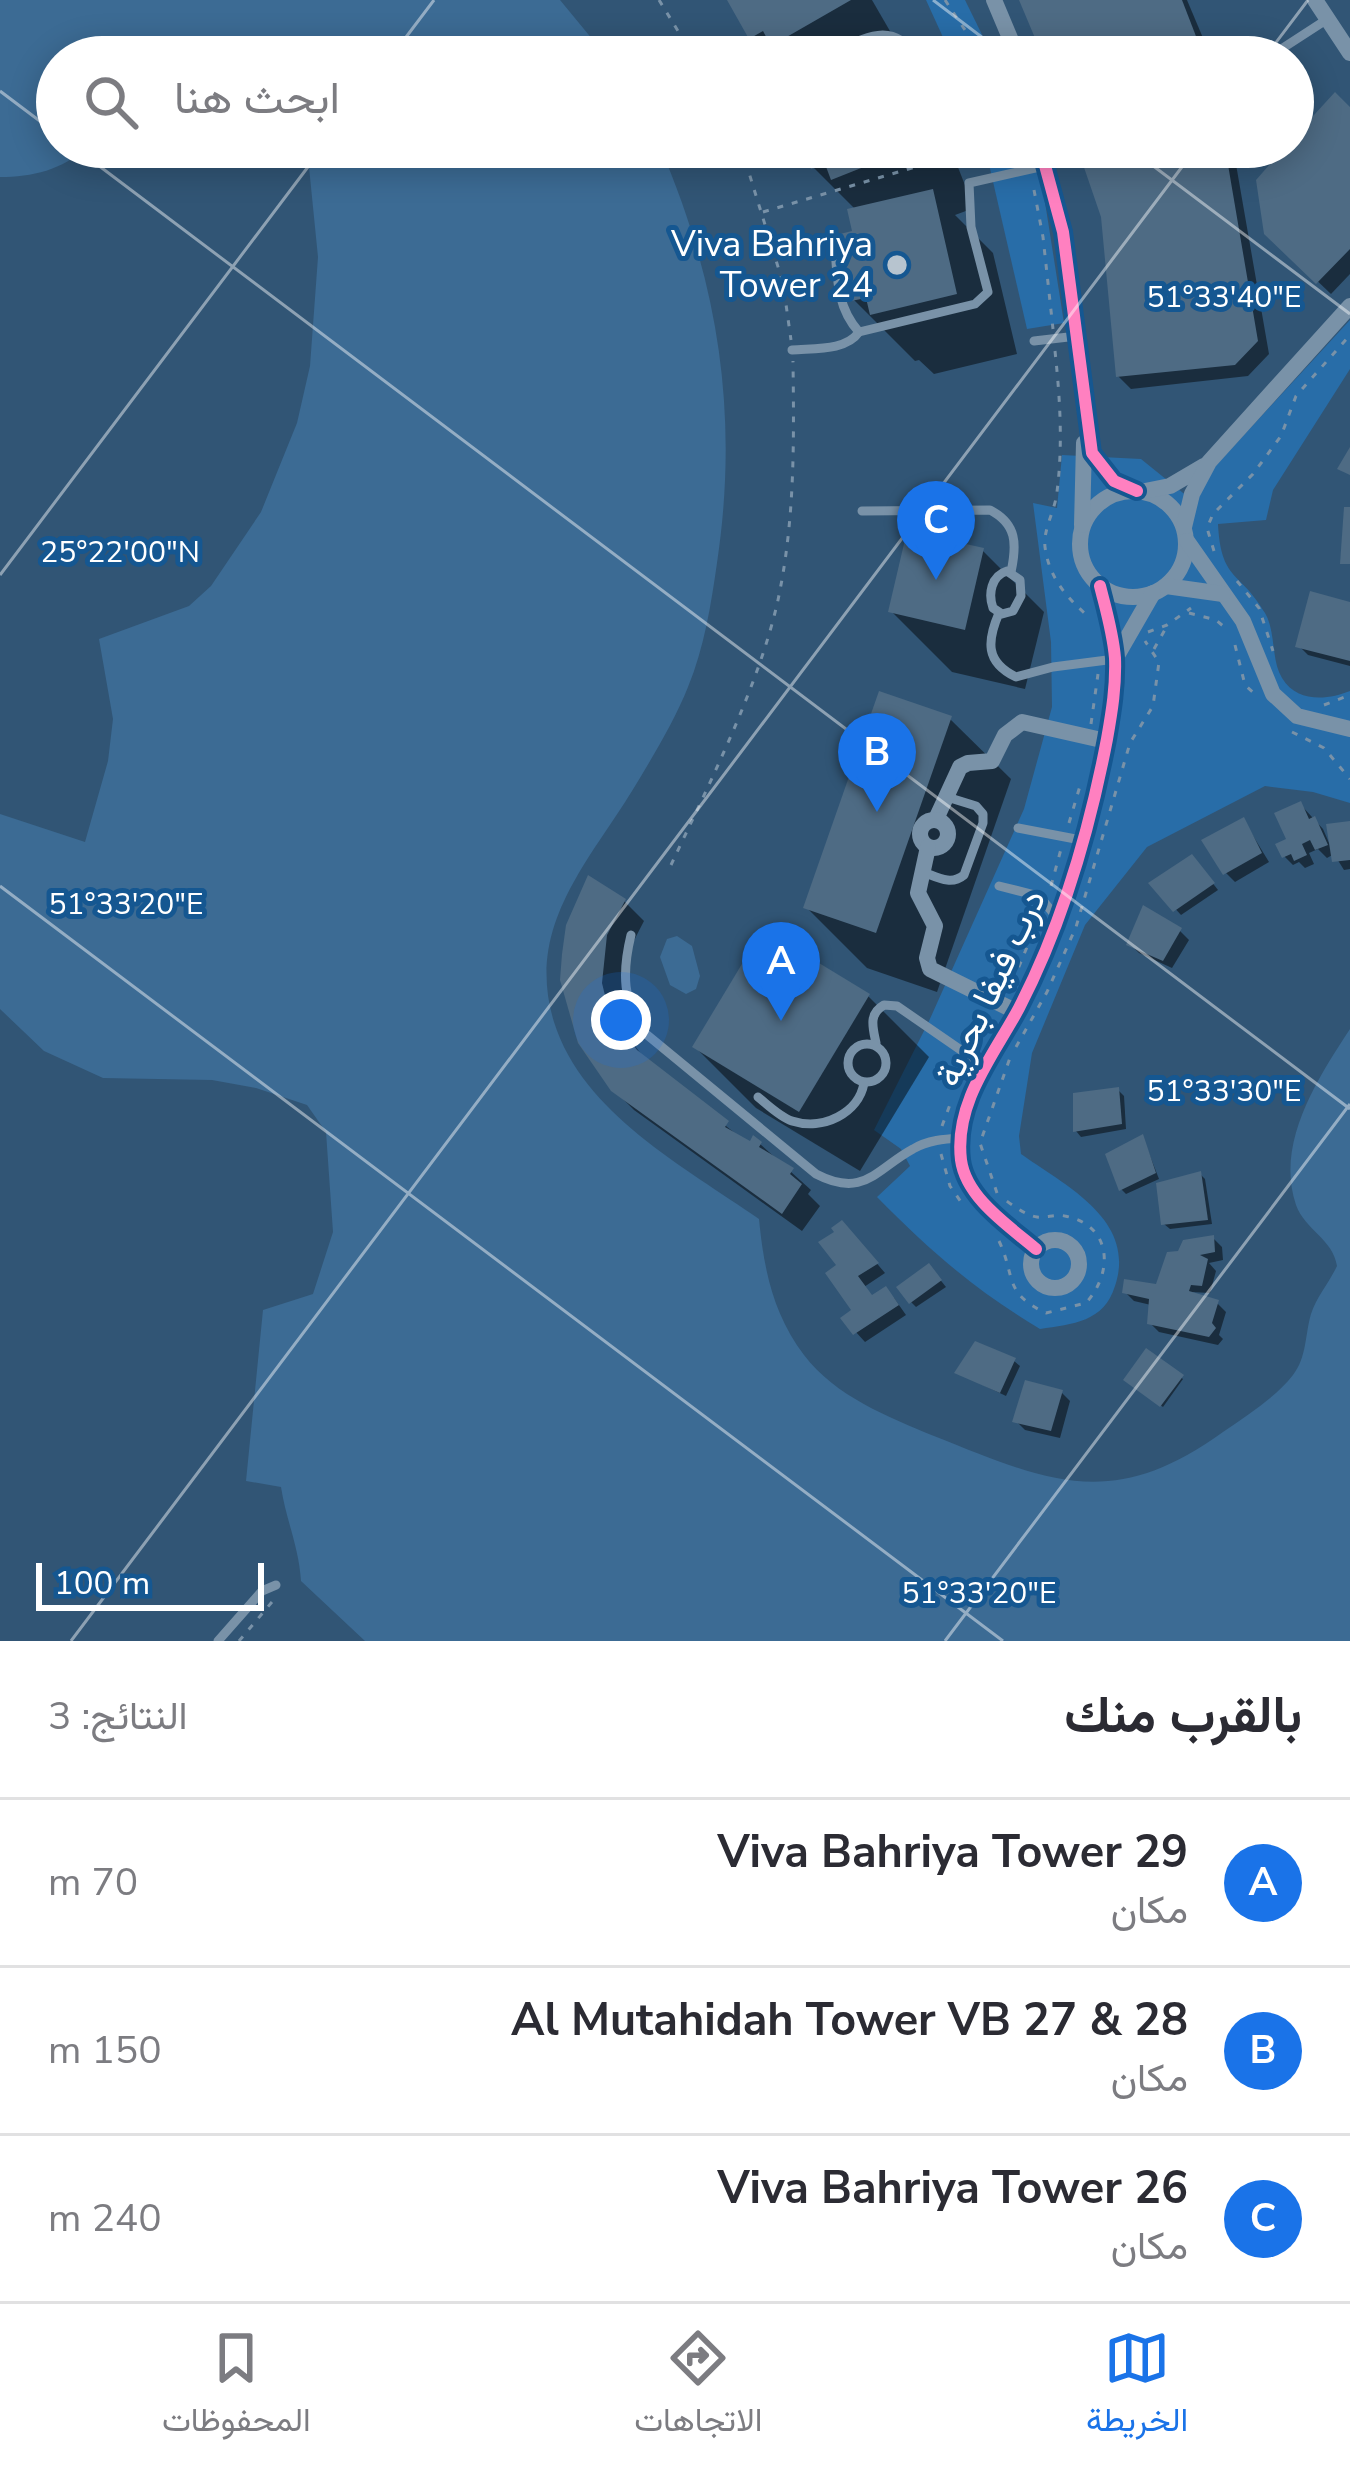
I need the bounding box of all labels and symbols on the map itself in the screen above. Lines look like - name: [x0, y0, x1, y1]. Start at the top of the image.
- place label: Viva Bahriya Tower 24: [670, 220, 873, 310]
- marker: Viva Bahriya Tower 24: [884, 252, 910, 278]
- text: 51°33'40"E: [1147, 277, 1301, 318]
- pin: C: [897, 481, 975, 580]
- text: 25°22'00"N: [40, 532, 200, 573]
- pin: B: [838, 713, 916, 812]
- street label: درب فيفا بحرية: [924, 881, 1058, 1095]
- text: 51°33'20"E: [49, 884, 203, 925]
- pin: A: [742, 922, 820, 1021]
- your location: [591, 990, 651, 1050]
- text: 51°33'30"E: [1147, 1071, 1301, 1112]
- scale bar: [36, 1557, 264, 1610]
- text: 51°33'20"E: [902, 1573, 1056, 1614]

